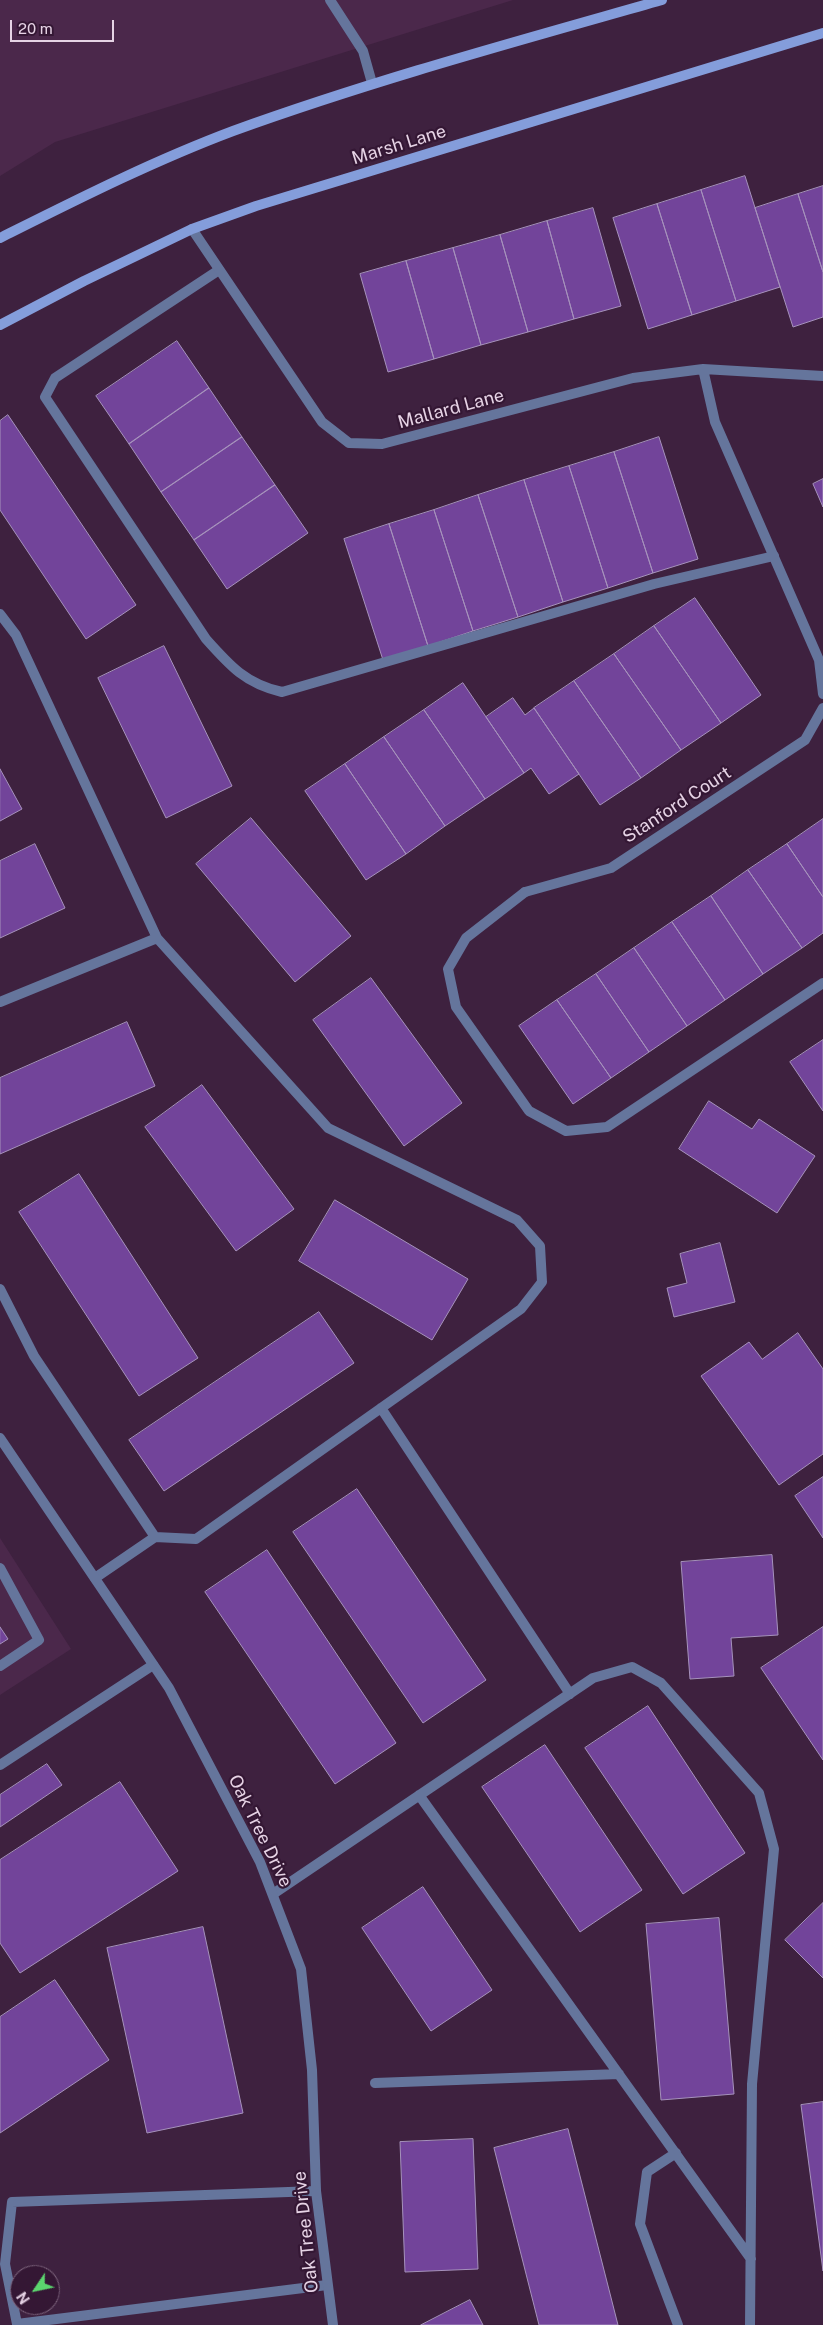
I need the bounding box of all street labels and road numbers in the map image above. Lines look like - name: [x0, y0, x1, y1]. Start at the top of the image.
- street label: Marsh Lane: [349, 120, 449, 170]
- street label: Mallard Lane: [396, 384, 506, 434]
- street label: Stanford Court: [619, 762, 735, 848]
- street label: Oak Tree Drive: [223, 1771, 297, 1891]
- street label: Oak Tree Drive: [289, 2170, 323, 2294]

